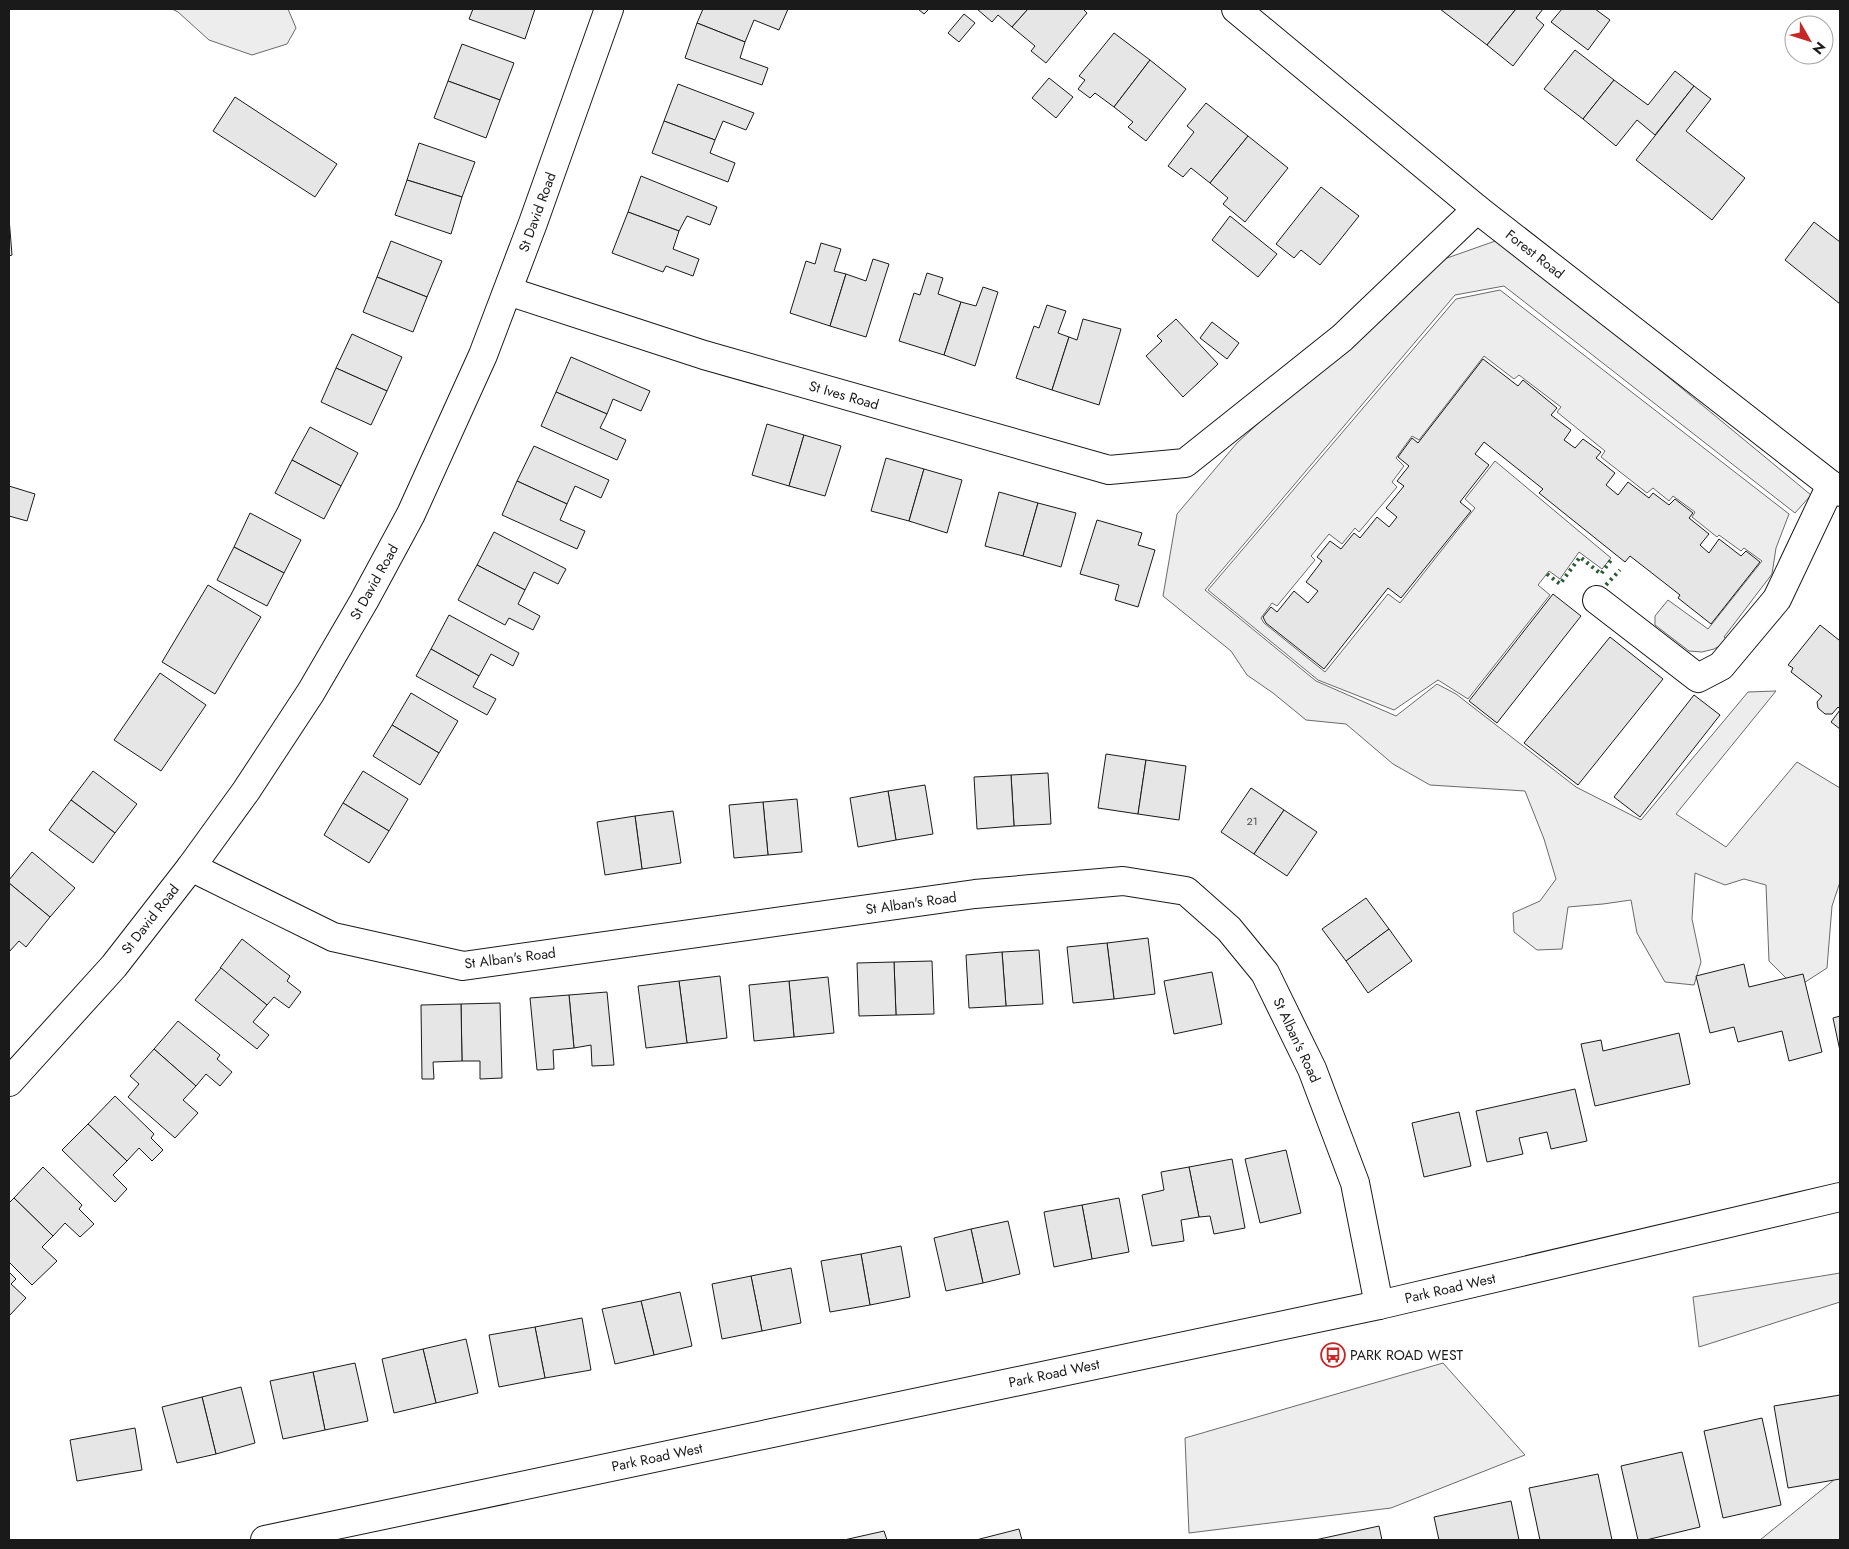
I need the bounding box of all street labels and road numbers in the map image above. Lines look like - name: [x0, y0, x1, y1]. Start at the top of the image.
- street label: St David Road: [513, 169, 561, 255]
- street label: Forest Road: [1501, 225, 1569, 283]
- street label: St Ives Road: [807, 375, 881, 415]
- street label: St David Road: [345, 541, 403, 623]
- street label: St David Road: [116, 880, 184, 958]
- street label: St Alban's Road: [864, 887, 958, 919]
- street label: St Alban's Road: [463, 942, 557, 974]
- street label: St Alban's Road: [1269, 994, 1325, 1086]
- street label: Park Road West: [1403, 1268, 1498, 1308]
- street label: Park Road West: [1007, 1353, 1102, 1392]
- street label: Park Road West: [610, 1437, 705, 1476]

